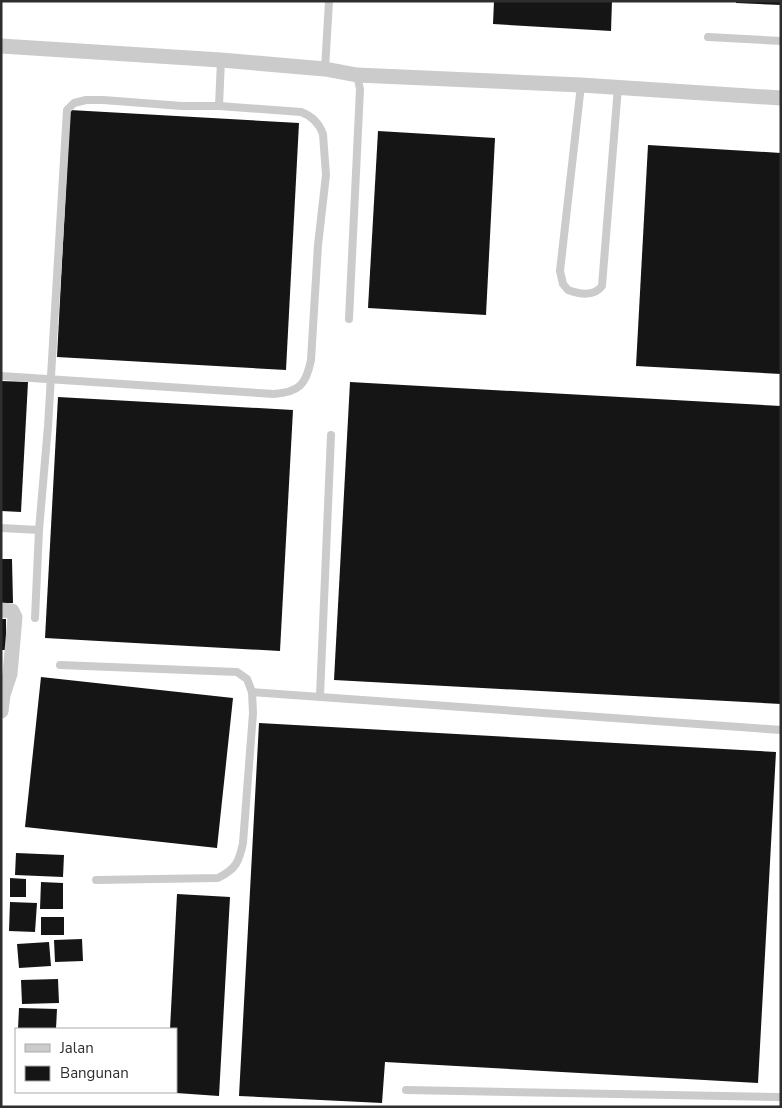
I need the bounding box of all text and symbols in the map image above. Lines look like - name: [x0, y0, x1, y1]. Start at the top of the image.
- legend: [15, 1028, 178, 1093]
- text: Jalan: [59, 1038, 94, 1058]
- text: Bangunan: [60, 1063, 129, 1083]

